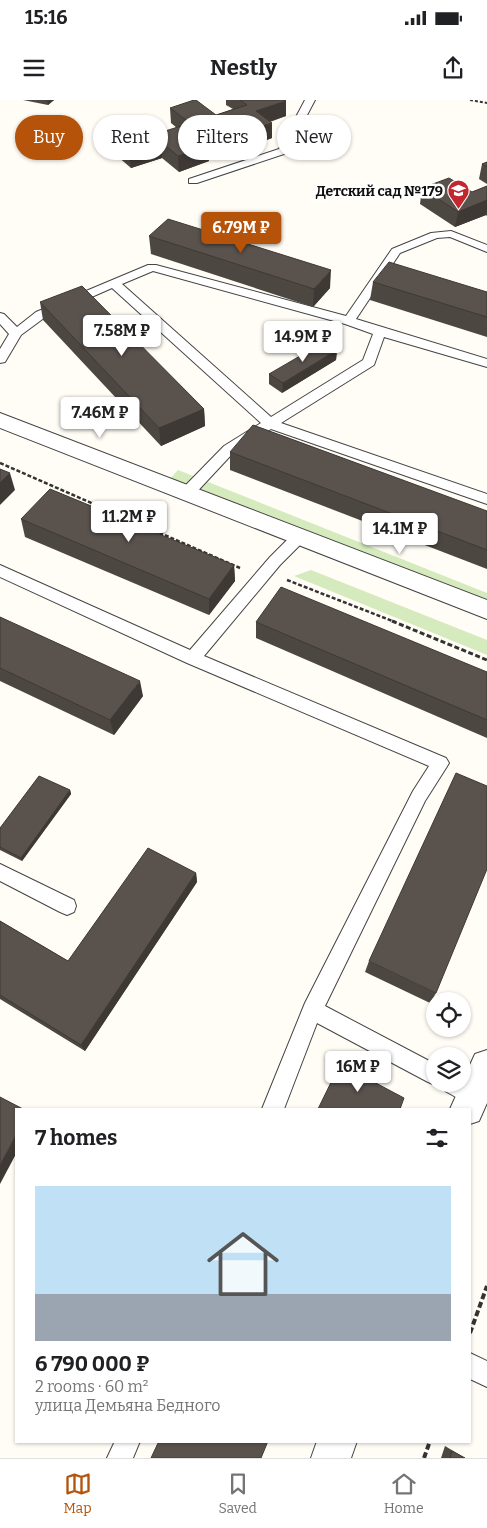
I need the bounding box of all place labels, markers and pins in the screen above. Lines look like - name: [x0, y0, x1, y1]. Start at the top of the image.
- school or university icon: Детский сад №179: [447, 179, 471, 210]
- place label: Детский сад №179: [316, 183, 443, 200]
- pin: 6.79M ₽: [195, 212, 287, 254]
- pin: 7.58M ₽: [76, 314, 168, 357]
- pin: 14.9M ₽: [257, 320, 349, 363]
- pin: 7.46M ₽: [54, 396, 146, 439]
- pin: 11.2M ₽: [83, 500, 175, 543]
- pin: 14.1M ₽: [354, 512, 446, 555]
- pin: 16M ₽: [323, 1050, 393, 1093]

